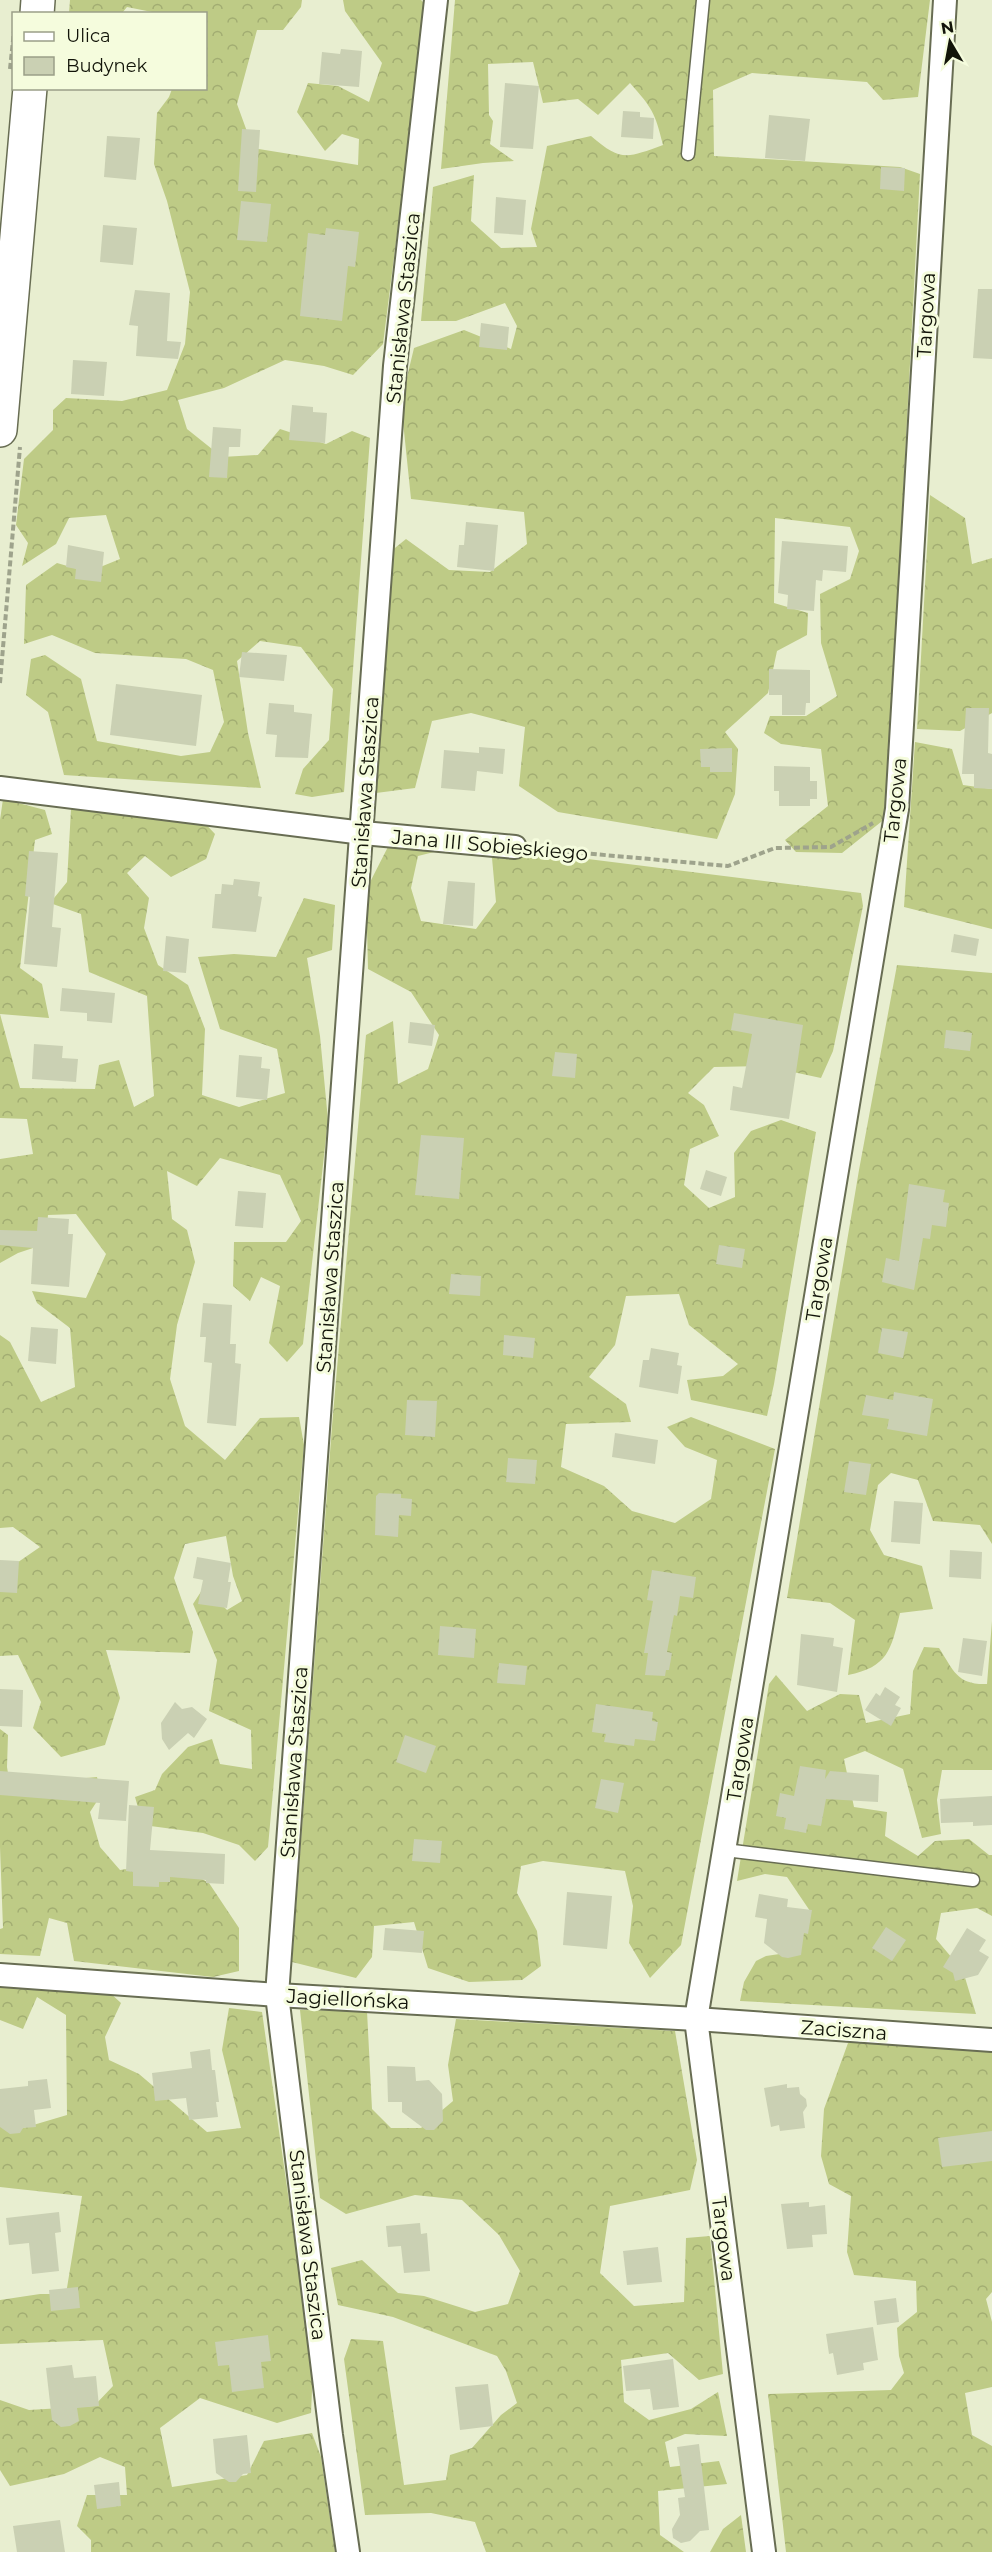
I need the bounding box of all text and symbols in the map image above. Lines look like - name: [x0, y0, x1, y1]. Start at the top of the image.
- legend: [12, 12, 207, 90]
- north arrow: [920, 12, 980, 72]
- text: N: [939, 17, 956, 38]
- text: Ulica: [66, 25, 111, 47]
- text: Budynek: [66, 55, 148, 77]
- street label: Stanisława Staszica: [381, 211, 425, 405]
- street label: Targowa: [912, 272, 940, 358]
- street label: Stanisława Staszica: [346, 695, 384, 889]
- street label: Targowa: [879, 756, 911, 844]
- street label: Jana III Sobieskiego: [390, 824, 589, 866]
- street label: Stanisława Staszica: [311, 1180, 349, 1374]
- street label: Targowa: [800, 1235, 838, 1323]
- street label: Stanisława Staszica: [275, 1665, 313, 1859]
- street label: Targowa: [721, 1715, 759, 1803]
- street label: Jagiellońska: [285, 1984, 410, 2014]
- street label: Zaciszna: [800, 2015, 888, 2045]
- street label: Stanisława Staszica: [284, 2148, 332, 2342]
- street label: Targowa: [707, 2195, 741, 2283]

